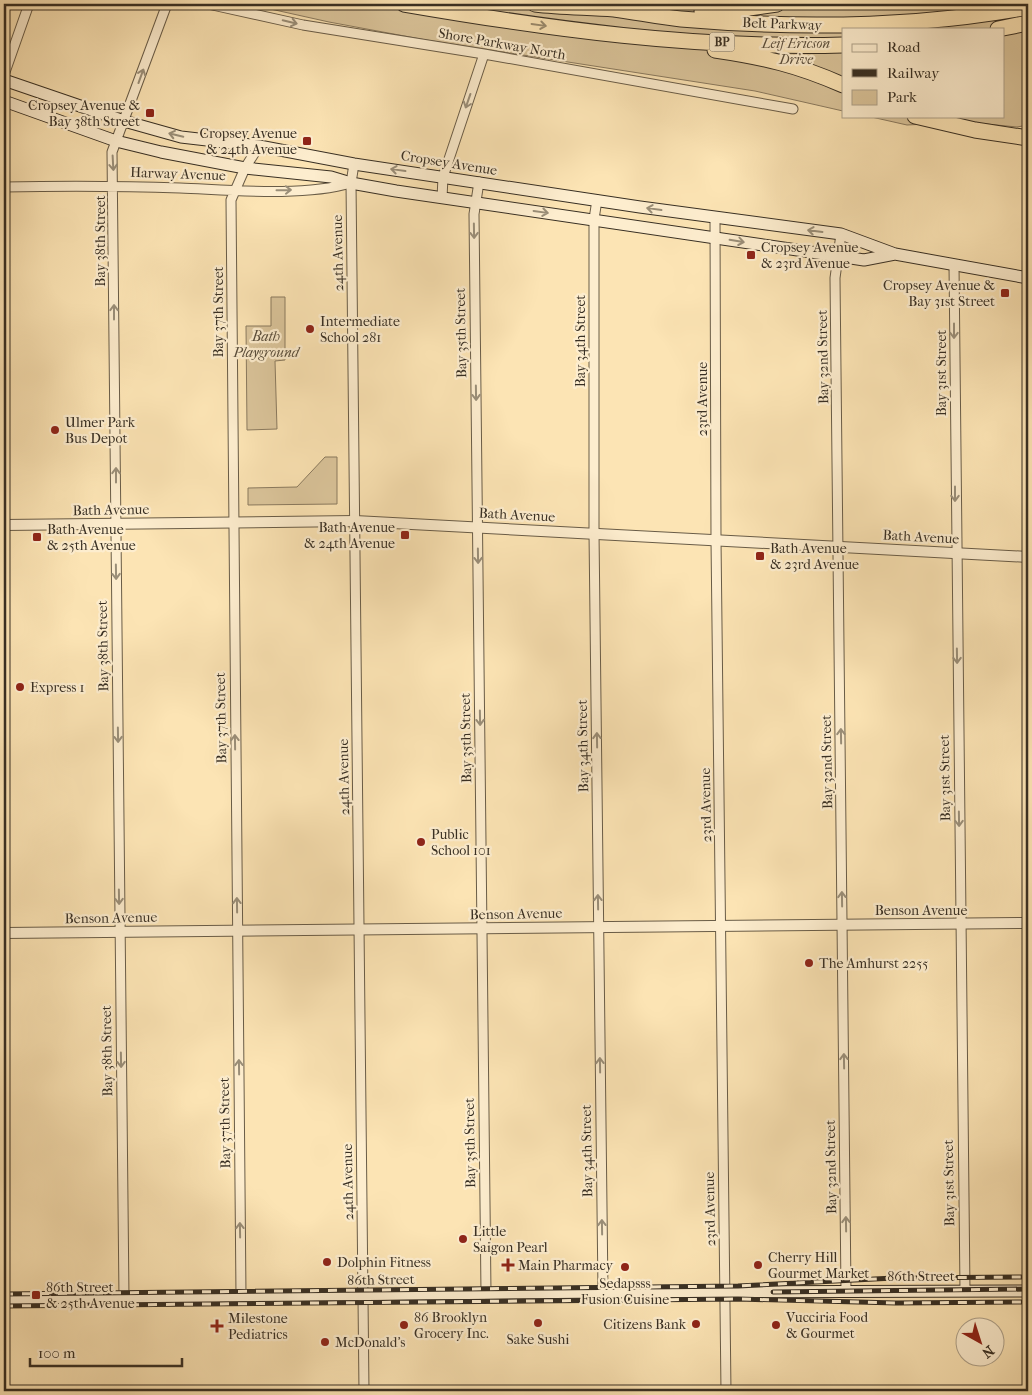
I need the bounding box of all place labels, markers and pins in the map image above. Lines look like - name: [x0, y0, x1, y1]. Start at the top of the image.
- place label: Cropsey Avenue & Bay 38th Street: [28, 97, 140, 130]
- marker: Cropsey Avenue & Bay 38th Street: [144, 107, 156, 119]
- place label: Cropsey Avenue & 24th Avenue: [200, 125, 297, 158]
- marker: Cropsey Avenue & 24th Avenue: [301, 135, 313, 147]
- place label: Cropsey Avenue & 23rd Avenue: [761, 239, 859, 272]
- marker: Cropsey Avenue & 23rd Avenue: [745, 249, 757, 261]
- place label: Cropsey Avenue & Bay 31st Street: [883, 277, 995, 310]
- marker: Cropsey Avenue & Bay 31st Street: [999, 287, 1011, 299]
- place label: Intermediate School 281: [320, 313, 400, 346]
- marker: Intermediate School 281: [304, 323, 316, 335]
- place label: Ulmer Park Bus Depot: [65, 414, 136, 447]
- marker: Ulmer Park Bus Depot: [49, 424, 61, 436]
- place label: Bath Avenue & 24th Avenue: [304, 519, 395, 552]
- place label: Bath Avenue & 25th Avenue: [47, 521, 136, 554]
- marker: Bath Avenue & 24th Avenue: [399, 529, 411, 541]
- marker: Bath Avenue & 25th Avenue: [31, 531, 43, 543]
- place label: Bath Avenue & 23rd Avenue: [770, 540, 859, 573]
- marker: Bath Avenue & 23rd Avenue: [754, 550, 766, 562]
- place label: Express 1: [30, 679, 85, 696]
- marker: Express 1: [14, 681, 26, 693]
- place label: Public School 101: [431, 826, 491, 859]
- marker: Public School 101: [415, 836, 427, 848]
- place label: The Amhurst 2255: [819, 955, 928, 972]
- marker: The Amhurst 2255: [803, 957, 815, 969]
- place label: Little Saigon Pearl: [473, 1223, 548, 1256]
- marker: Little Saigon Pearl: [457, 1233, 469, 1245]
- place label: Cherry Hill Gourmet Market: [768, 1249, 869, 1282]
- place label: Dolphin Fitness: [337, 1254, 431, 1271]
- marker: Dolphin Fitness: [321, 1256, 333, 1268]
- place label: Main Pharmacy: [518, 1257, 614, 1274]
- marker: Main Pharmacy: [502, 1259, 514, 1271]
- marker: Cherry Hill Gourmet Market: [752, 1259, 764, 1271]
- marker: Sedapsss Fusion Cuisine: [619, 1261, 631, 1273]
- place label: Sedapsss Fusion Cuisine: [581, 1275, 669, 1308]
- place label: 86th Street & 25th Avenue: [46, 1279, 135, 1312]
- marker: 86th Street & 25th Avenue: [30, 1289, 42, 1301]
- place label: 86 Brooklyn Grocery Inc.: [414, 1309, 489, 1342]
- place label: Vucciria Food & Gourmet: [785, 1309, 868, 1342]
- place label: Milestone Pediatrics: [228, 1310, 288, 1343]
- place label: Citizens Bank: [603, 1316, 687, 1333]
- marker: Sake Sushi: [532, 1317, 544, 1329]
- marker: Citizens Bank: [690, 1318, 702, 1330]
- marker: Milestone Pediatrics: [210, 1319, 224, 1333]
- marker: 86 Brooklyn Grocery Inc.: [398, 1319, 410, 1331]
- marker: Vucciria Food & Gourmet: [770, 1319, 782, 1331]
- place label: Sake Sushi: [507, 1331, 569, 1348]
- place label: McDonald's: [335, 1334, 406, 1351]
- marker: McDonald's: [319, 1336, 331, 1348]

